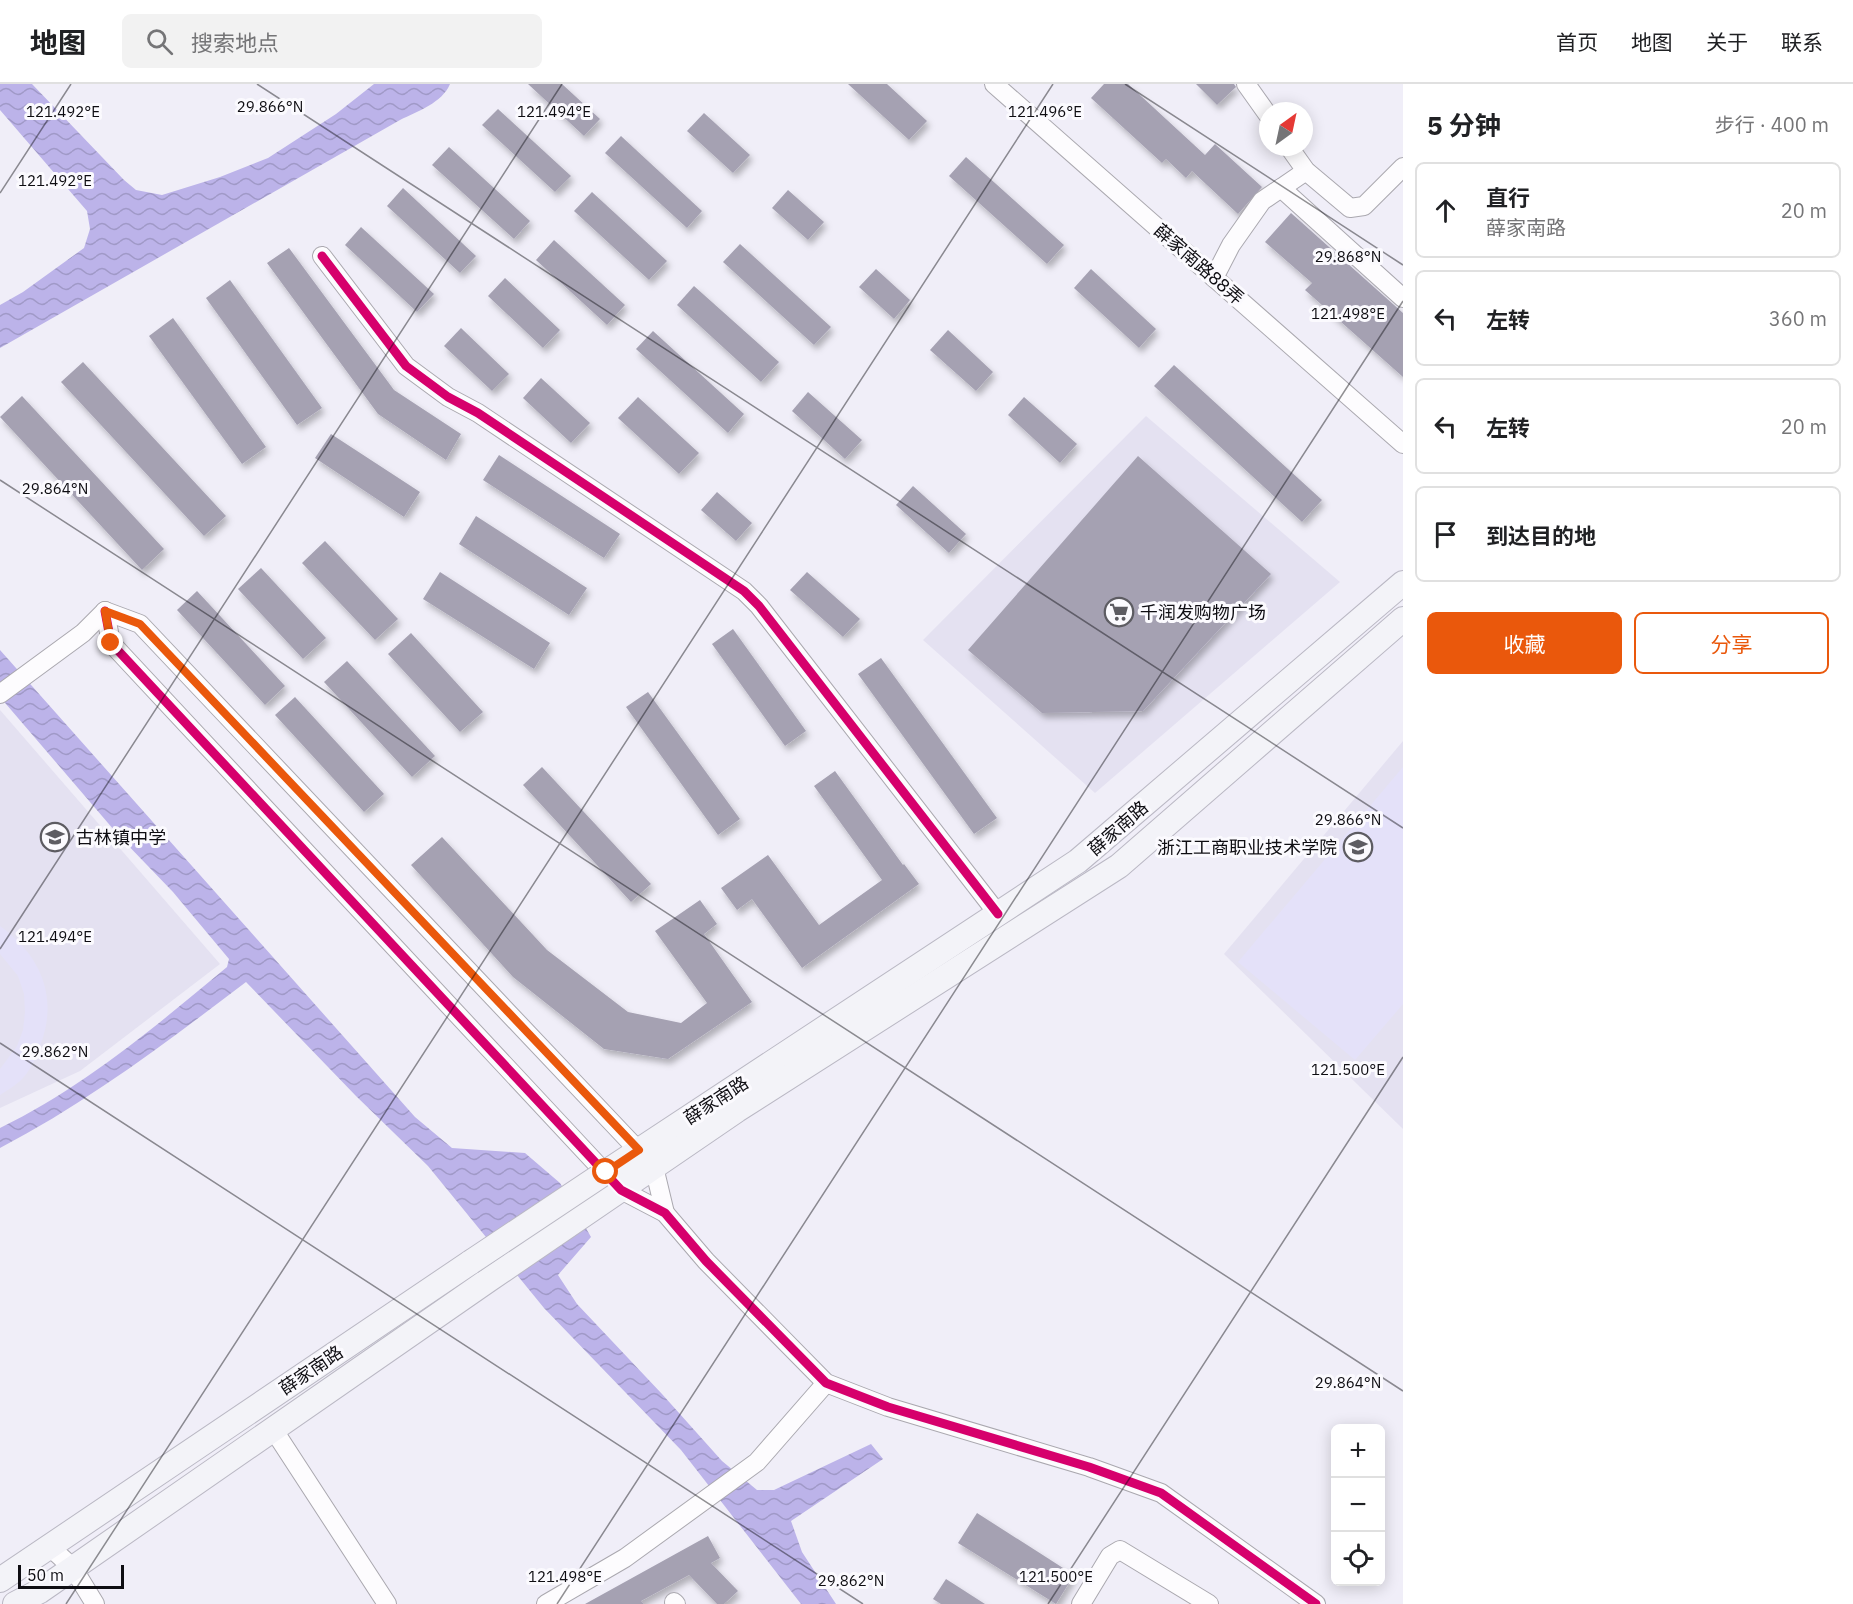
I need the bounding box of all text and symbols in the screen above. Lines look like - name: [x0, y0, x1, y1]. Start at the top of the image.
- search box: [122, 14, 542, 68]
- text: 地图: [30, 24, 86, 61]
- icon: search: [143, 25, 176, 58]
- text: 搜索地点: [191, 28, 279, 57]
- text: 首页: [1556, 28, 1598, 56]
- text: 地图: [1631, 28, 1673, 56]
- text: 关于: [1706, 28, 1748, 56]
- text: 联系: [1781, 28, 1823, 56]
- text: 29.866°N: [237, 97, 303, 116]
- text: 121.492°E: [26, 102, 100, 121]
- text: 121.494°E: [517, 102, 591, 121]
- text: 121.496°E: [1008, 102, 1082, 121]
- north arrow: [1259, 102, 1313, 156]
- text: 5 分钟: [1427, 108, 1501, 142]
- text: 步行 · 400 m: [1715, 111, 1829, 138]
- text: 121.492°E: [18, 171, 92, 190]
- text: 直行: [1486, 183, 1530, 212]
- icon: ahead: [1429, 194, 1462, 227]
- text: 20 m: [1781, 197, 1827, 224]
- text: 薛家南路: [1486, 214, 1566, 241]
- street label: 薛家南路88弄: [1149, 219, 1249, 309]
- text: 29.868°N: [1315, 247, 1381, 266]
- icon: left: [1429, 302, 1462, 335]
- text: 121.498°E: [1311, 304, 1385, 323]
- text: 左转: [1486, 305, 1530, 334]
- text: 360 m: [1769, 305, 1827, 332]
- icon: left: [1429, 410, 1462, 443]
- text: 左转: [1486, 413, 1530, 442]
- text: 20 m: [1781, 413, 1827, 440]
- text: 29.864°N: [22, 479, 88, 498]
- icon: arrive: [1429, 518, 1462, 551]
- text: 到达目的地: [1486, 521, 1596, 550]
- supermarket icon: 千润发购物广场: [1103, 596, 1135, 628]
- place label: 千润发购物广场: [1140, 601, 1266, 624]
- button: 收藏: [1427, 612, 1622, 674]
- button: 分享: [1634, 612, 1829, 674]
- route end: [97, 629, 123, 655]
- street label: 薛家南路: [1083, 796, 1153, 860]
- text: 29.866°N: [1315, 810, 1381, 829]
- school or university icon: 古林镇中学: [39, 821, 71, 853]
- place label: 古林镇中学: [76, 826, 166, 849]
- school or university icon: 浙江工商职业技术学院: [1342, 831, 1374, 863]
- place label: 浙江工商职业技术学院: [1157, 836, 1337, 859]
- text: 121.494°E: [18, 927, 92, 946]
- text: 29.862°N: [22, 1042, 88, 1061]
- text: 121.500°E: [1311, 1060, 1385, 1079]
- street label: 薛家南路: [680, 1071, 752, 1129]
- route start: [592, 1158, 618, 1184]
- street label: 薛家南路: [275, 1340, 347, 1400]
- text: 29.864°N: [1315, 1373, 1381, 1392]
- map controls: [1331, 1424, 1385, 1586]
- button: +: [1331, 1424, 1385, 1478]
- button: −: [1331, 1478, 1385, 1532]
- button: locate: [1331, 1532, 1385, 1586]
- scale bar: [18, 1562, 124, 1590]
- text: 50 m: [27, 1565, 64, 1585]
- text: 121.498°E: [528, 1567, 602, 1586]
- text: 121.500°E: [1019, 1567, 1093, 1586]
- text: 29.862°N: [818, 1571, 884, 1590]

